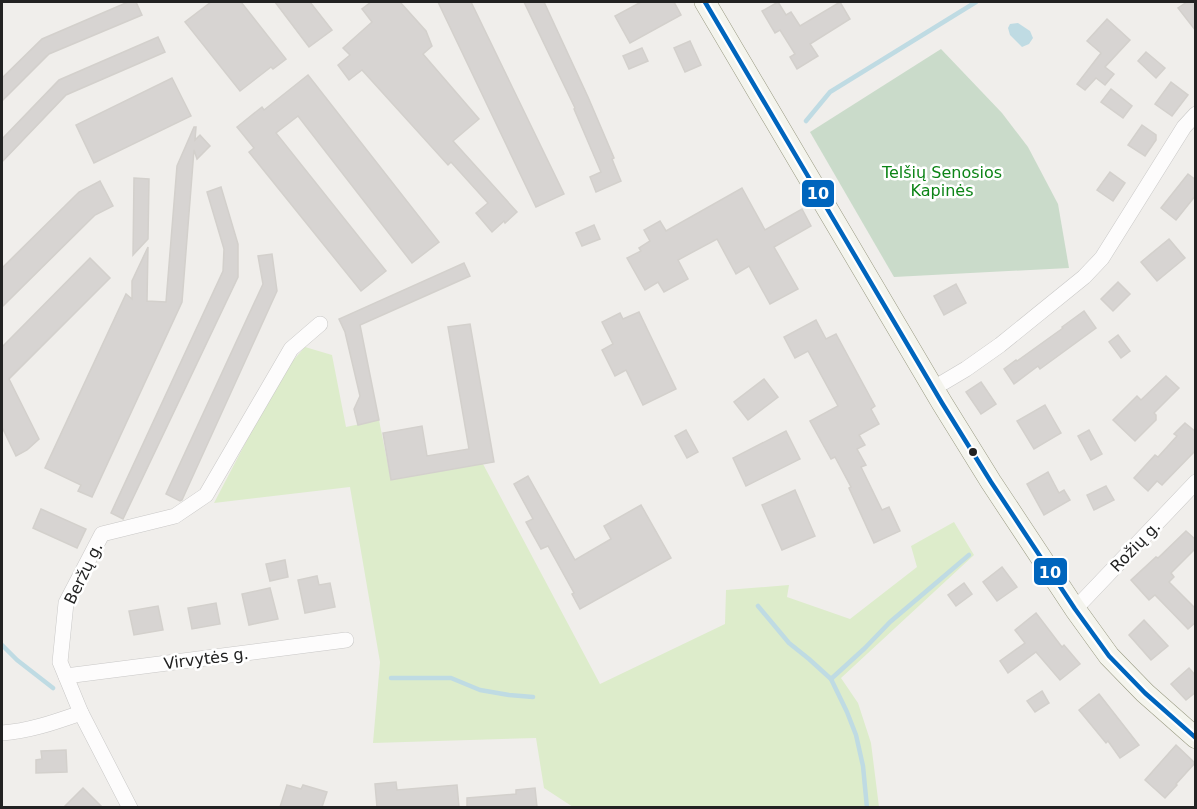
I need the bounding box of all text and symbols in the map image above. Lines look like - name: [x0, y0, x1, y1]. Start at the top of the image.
- park label: Telšių Senosios Kapinės: [881, 163, 1002, 200]
- line badge: 10: [801, 179, 835, 208]
- text: 10: [807, 184, 829, 203]
- unlabelled marker: [967, 446, 979, 458]
- street label: Rožių g.: [1106, 517, 1164, 576]
- street label: Beržų g.: [60, 539, 107, 607]
- line badge: 10: [1033, 557, 1068, 586]
- text: 10: [1039, 563, 1061, 582]
- street label: Virvytės g.: [163, 644, 250, 673]

